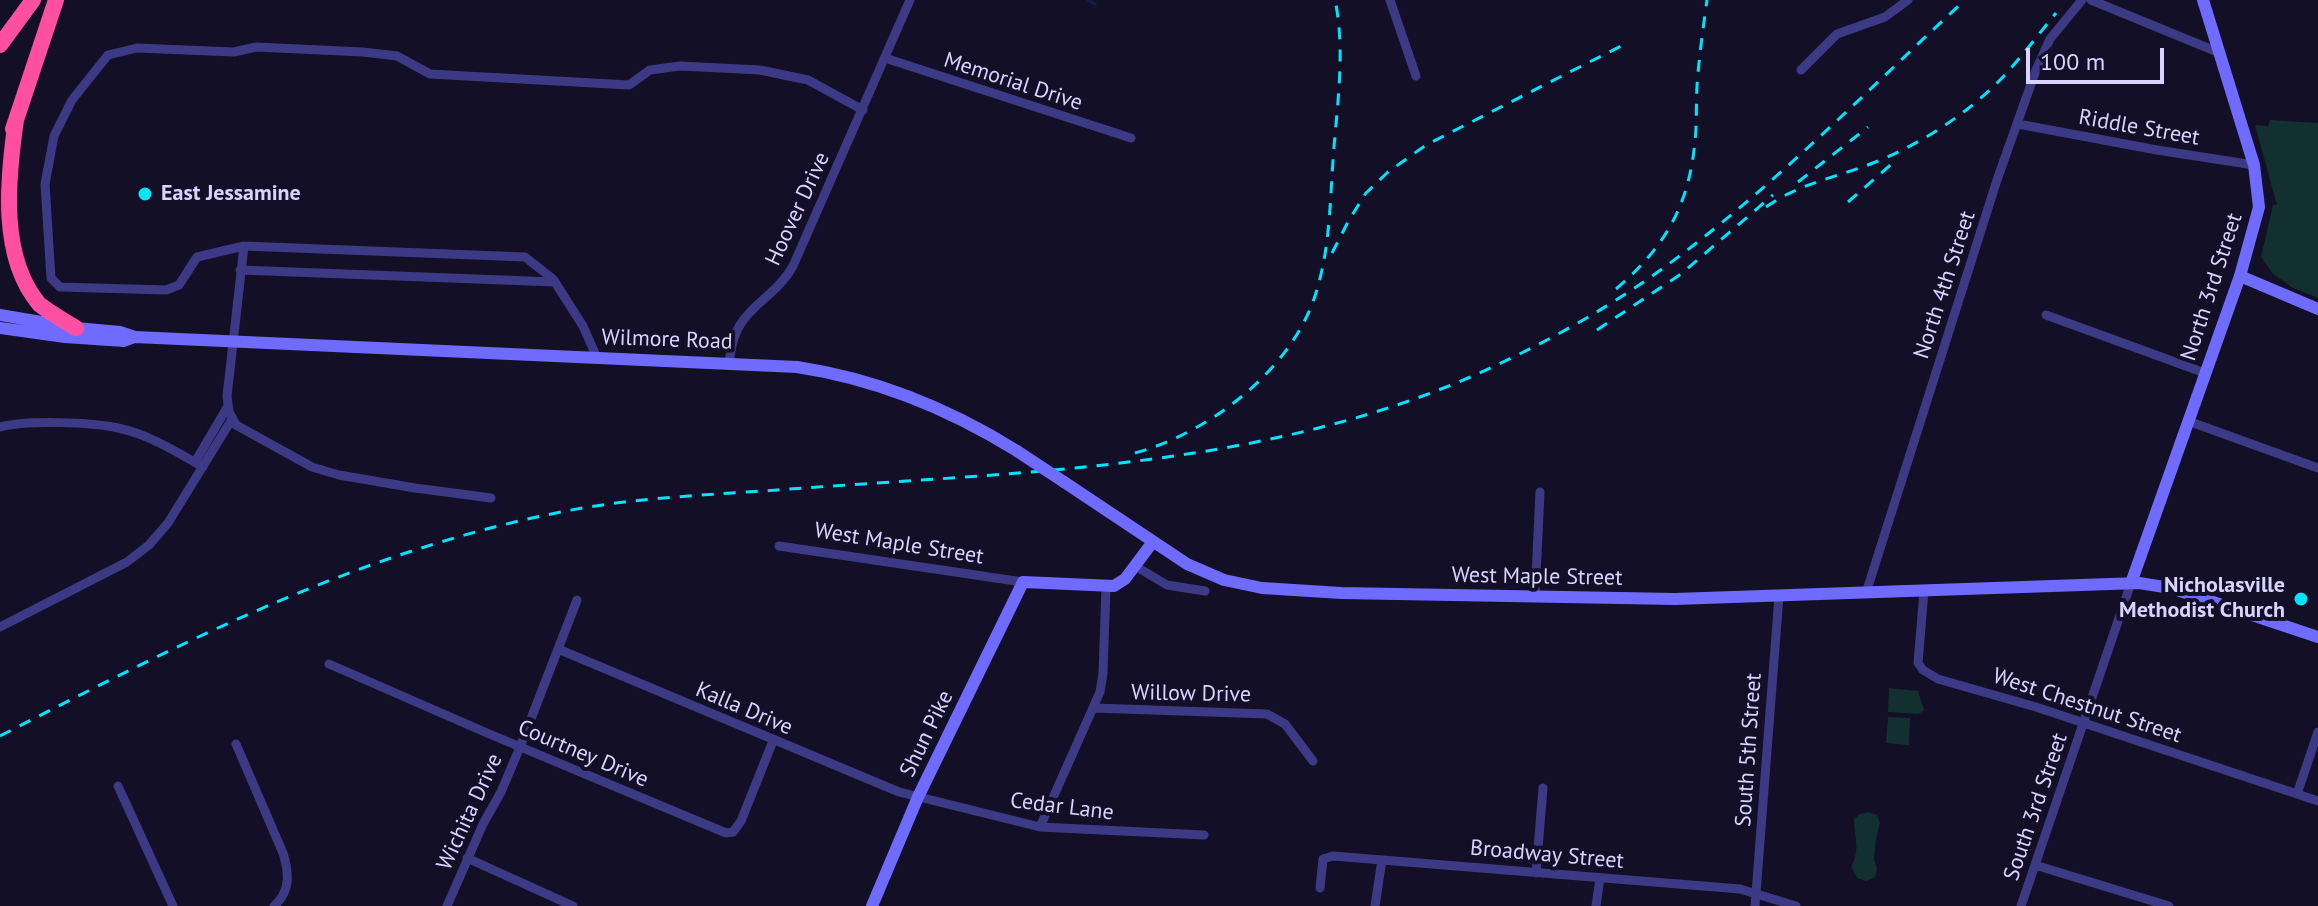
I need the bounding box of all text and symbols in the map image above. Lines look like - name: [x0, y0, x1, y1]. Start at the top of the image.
- scale bar: [2030, 32, 2168, 82]
- text: 100 m: [2040, 46, 2105, 77]
- street label: Memorial Drive: [940, 47, 1086, 117]
- street label: Riddle Street: [2076, 104, 2202, 152]
- street label: Hoover Drive: [760, 148, 836, 270]
- place label: East Jessamine: [161, 181, 301, 207]
- marker: East Jessamine: [136, 185, 154, 203]
- street label: North 4th Street: [1909, 208, 1981, 362]
- street label: North 3rd Street: [2176, 210, 2248, 364]
- street label: Wilmore Road: [601, 325, 733, 355]
- street label: West Maple Street: [813, 518, 985, 570]
- street label: West Maple Street: [1451, 562, 1623, 592]
- place label: Nicholasville Methodist Church: [2119, 573, 2285, 624]
- marker: Nicholasville Methodist Church: [2292, 590, 2310, 608]
- street label: West Chestnut Street: [1989, 663, 2185, 749]
- street label: South 5th Street: [1730, 672, 1768, 828]
- street label: Kalla Drive: [692, 677, 796, 741]
- street label: Willow Drive: [1131, 680, 1251, 708]
- street label: Shun Pike: [895, 686, 959, 782]
- street label: Courtney Drive: [514, 715, 652, 793]
- street label: South 3rd Street: [1998, 730, 2074, 884]
- street label: Wichita Drive: [432, 750, 508, 874]
- street label: Cedar Lane: [1009, 788, 1115, 826]
- street label: Broadway Street: [1469, 835, 1625, 875]

